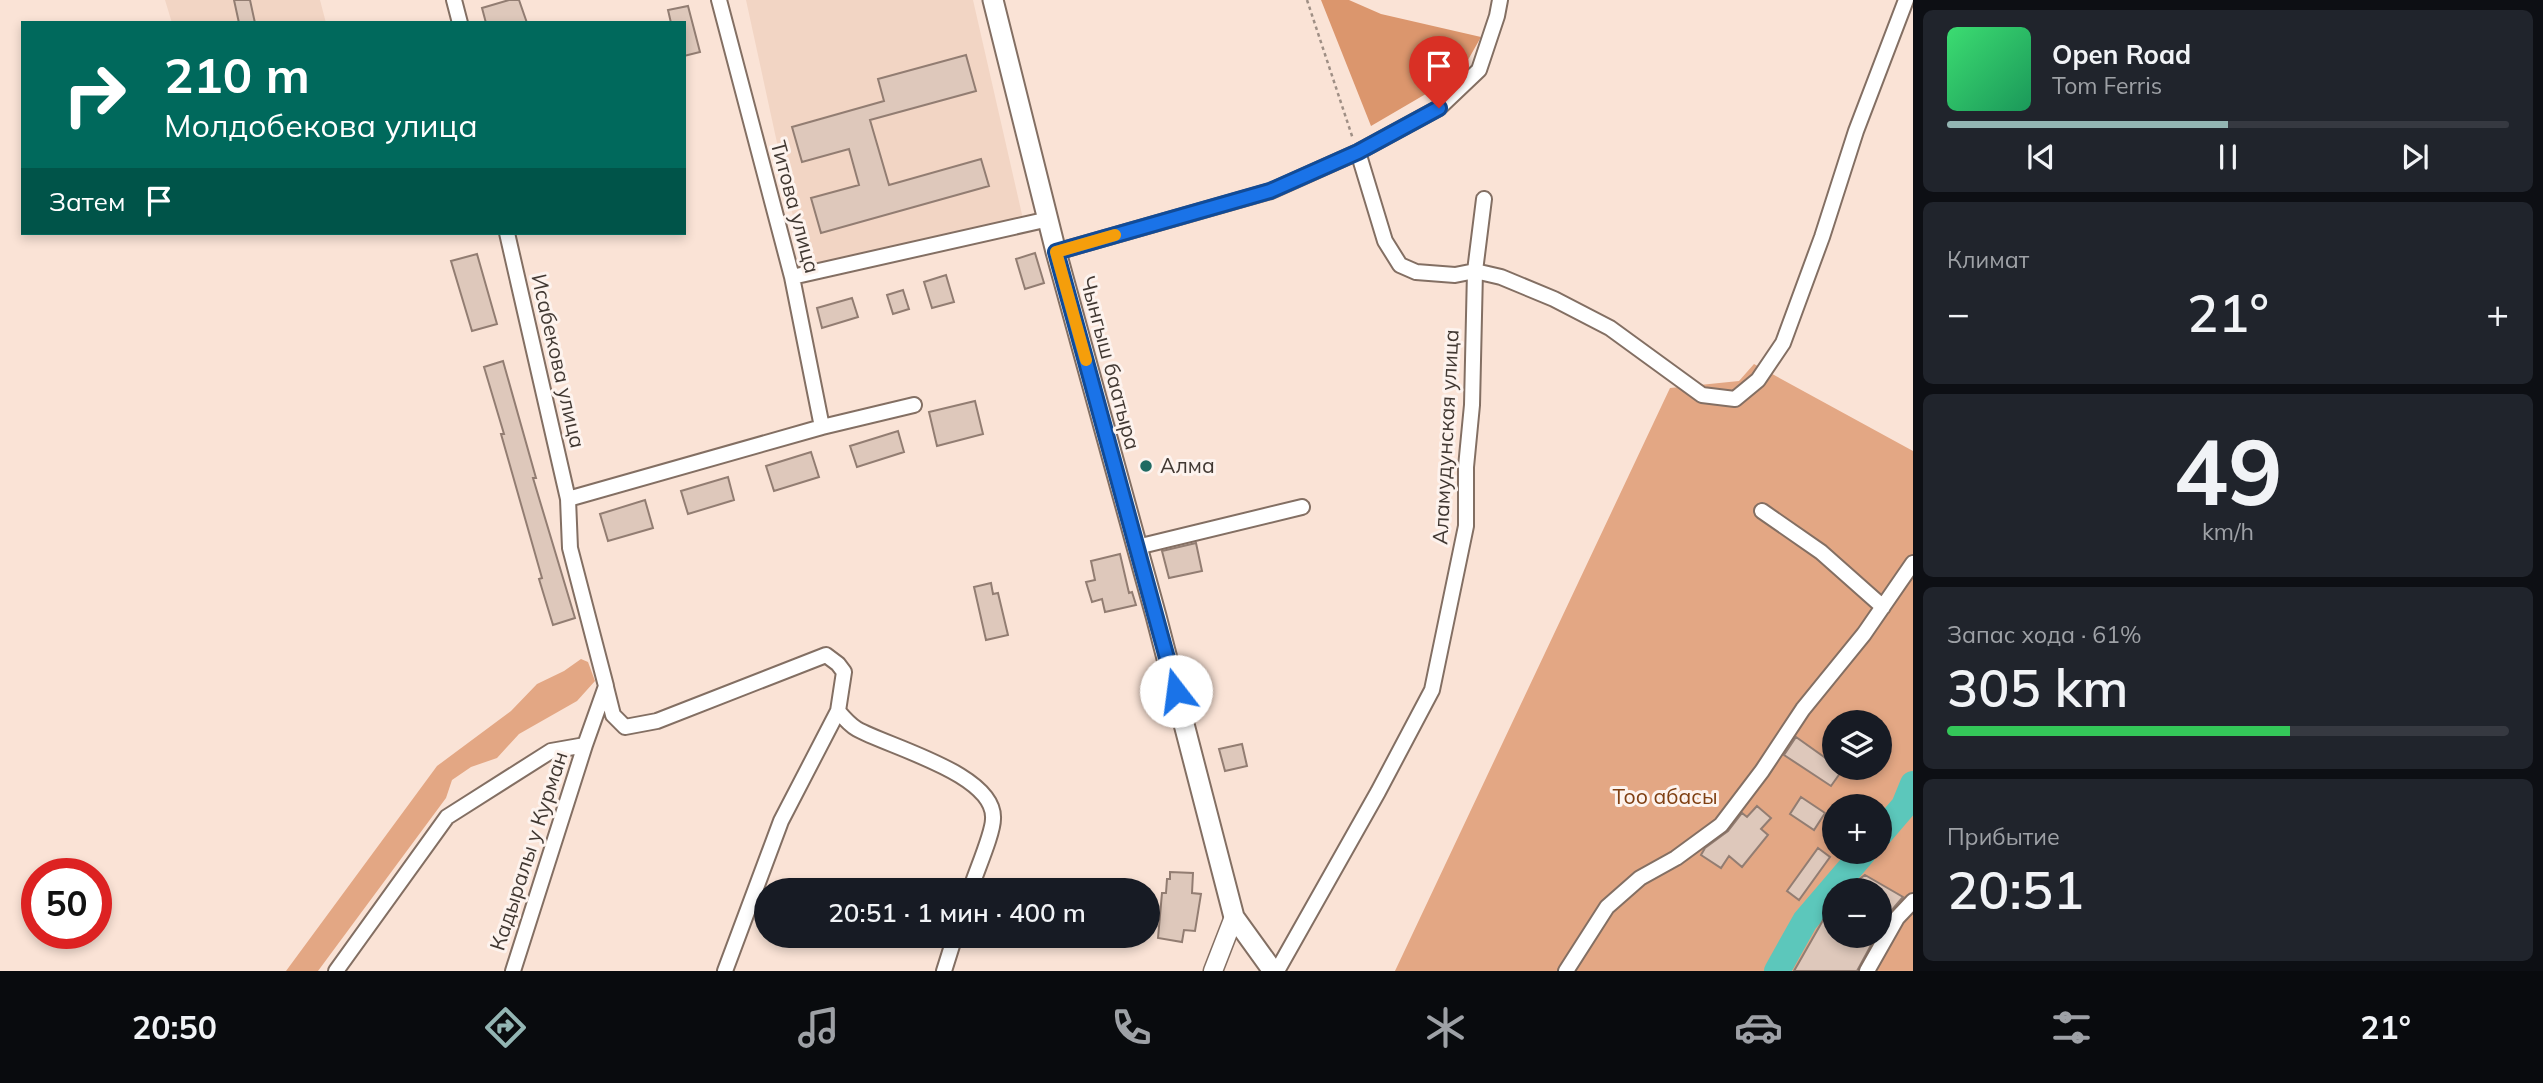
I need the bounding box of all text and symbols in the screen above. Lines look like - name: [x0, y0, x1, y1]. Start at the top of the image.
- pin: [1409, 36, 1469, 108]
- text: Open Road: [2052, 38, 2191, 71]
- text: 210 m: [164, 44, 310, 105]
- icon: arrive: [1420, 47, 1458, 85]
- icon: right: [49, 49, 140, 140]
- text: Tom Ferris: [2052, 71, 2162, 100]
- text: Молдобекова улица: [164, 105, 478, 145]
- street label: Титова улица: [766, 137, 826, 276]
- icon: previous: [2022, 138, 2060, 176]
- icon: pause: [2209, 138, 2247, 176]
- icon: next: [2396, 138, 2434, 176]
- icon: arrive: [140, 182, 178, 220]
- text: Затем: [49, 185, 126, 218]
- text: Климат: [1947, 245, 2029, 274]
- street label: Исабекова улица: [526, 271, 592, 450]
- street label: Чынгыш баатыра: [1075, 273, 1147, 453]
- text: 21°: [2187, 280, 2269, 345]
- text: −: [1947, 289, 1970, 337]
- text: +: [2486, 289, 2509, 337]
- street label: Аламудунская улица: [1426, 329, 1464, 545]
- text: 49: [2173, 414, 2283, 528]
- place label: Алма: [1160, 452, 1215, 478]
- marker: Алма: [1138, 458, 1154, 474]
- text: km/h: [2202, 517, 2254, 546]
- text: Запас хода · 61%: [1947, 620, 2142, 649]
- position arrow: [1139, 654, 1213, 728]
- text: 305 km: [1947, 655, 2128, 720]
- map controls: [1822, 710, 1892, 948]
- button: layers: [1822, 710, 1892, 780]
- street label: Кадыралы у Курман: [484, 748, 573, 954]
- park label: Тоо абасы: [1612, 783, 1718, 809]
- button: +: [1822, 794, 1892, 864]
- text: Прибытие: [1947, 822, 2060, 851]
- text: 20:51: [1947, 857, 2084, 922]
- speed limit sign: 50: [21, 858, 112, 949]
- button: −: [1822, 878, 1892, 948]
- text: 20:51 · 1 мин · 400 m: [828, 896, 1086, 929]
- icon: directions: [481, 1003, 530, 1052]
- icon: music: [794, 1003, 843, 1052]
- icon: phone: [1107, 1003, 1156, 1052]
- icon: climate: [1421, 1003, 1470, 1052]
- icon: car: [1734, 1003, 1783, 1052]
- icon: filters: [2047, 1003, 2096, 1052]
- text: 20:50: [132, 1007, 217, 1047]
- text: 21°: [2360, 1007, 2411, 1047]

